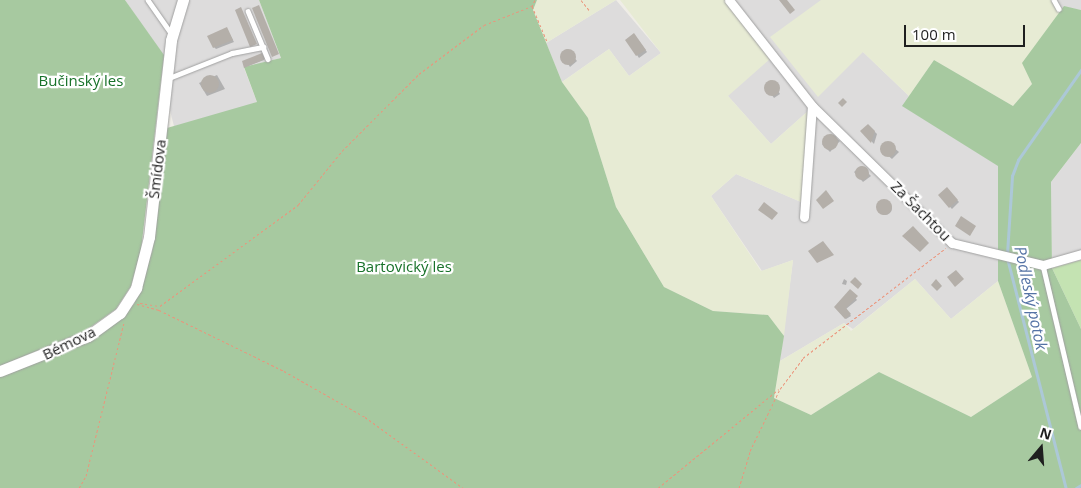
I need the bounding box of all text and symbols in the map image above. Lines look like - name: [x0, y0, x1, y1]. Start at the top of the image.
- scale bar: [906, 15, 1027, 47]
- text: 100 m: [912, 24, 956, 44]
- park label: Bučinský les: [39, 72, 123, 90]
- street label: Šmídova: [144, 138, 170, 200]
- street label: Za Šachtou: [887, 177, 955, 245]
- water label: Podleský potok: [1011, 244, 1051, 352]
- park label: Bartovický les: [356, 258, 452, 276]
- street label: Bémova: [40, 322, 98, 364]
- text: N: [1037, 422, 1054, 444]
- north arrow: [1016, 423, 1066, 473]

